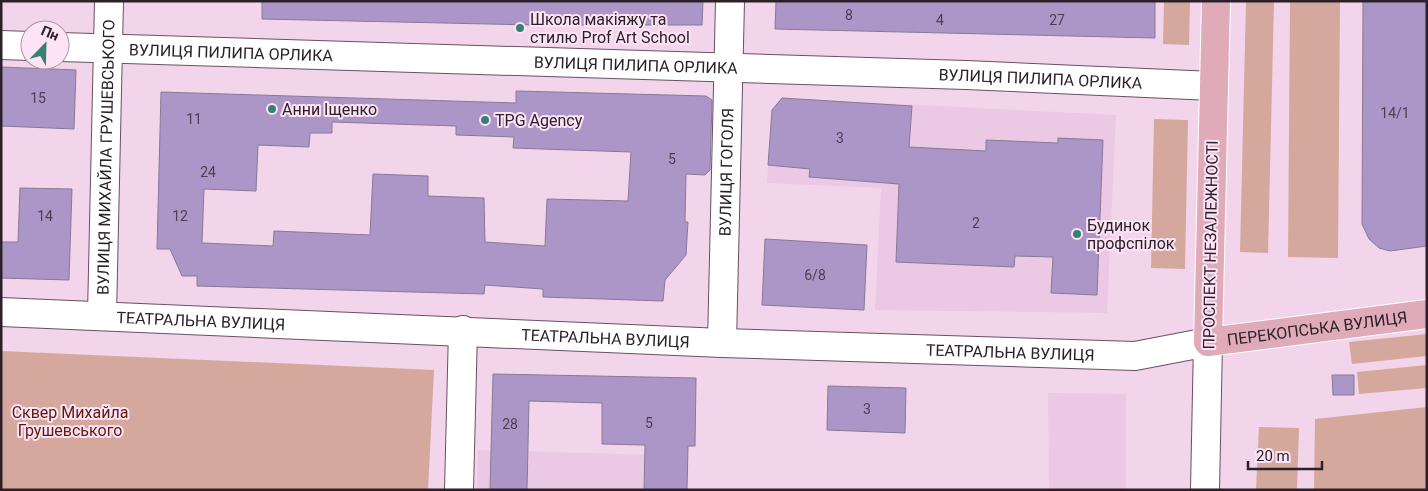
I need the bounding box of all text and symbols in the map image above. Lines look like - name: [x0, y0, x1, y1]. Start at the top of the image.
- house number: 8: [845, 7, 853, 23]
- place label: Школа макіяжу та стилю Prof Art School: [530, 10, 690, 47]
- house number: 4: [936, 12, 944, 28]
- house number: 27: [1049, 12, 1065, 28]
- street label: ВУЛИЦЯ МИХАЙЛА ГРУШЕВСЬКОГО: [93, 19, 119, 295]
- north arrow: [20, 20, 70, 70]
- text: Пн: [39, 22, 61, 44]
- marker: Школа макіяжу та стилю Prof Art School: [514, 22, 526, 34]
- street label: ВУЛИЦЯ ПИЛИПА ОРЛИКА: [129, 40, 334, 65]
- street label: ВУЛИЦЯ ПИЛИПА ОРЛИКА: [534, 53, 738, 78]
- street label: ВУЛИЦЯ ПИЛИПА ОРЛИКА: [938, 65, 1143, 93]
- house number: 15: [30, 90, 46, 106]
- place label: Анни Іщенко: [282, 100, 377, 119]
- marker: Анни Іщенко: [266, 103, 278, 115]
- house number: 14/1: [1380, 105, 1410, 121]
- street label: ВУЛИЦЯ ГОГОЛЯ: [716, 108, 737, 236]
- house number: 11: [186, 111, 202, 127]
- place label: TPG Agency: [495, 111, 583, 130]
- marker: TPG Agency: [479, 114, 491, 126]
- house number: 3: [836, 130, 844, 146]
- street label: ПРОСПЕКТ НЕЗАЛЕЖНОСТІ: [1199, 140, 1222, 350]
- house number: 5: [668, 151, 676, 167]
- house number: 24: [200, 164, 216, 180]
- house number: 14: [37, 208, 53, 224]
- house number: 12: [172, 208, 188, 224]
- house number: 2: [972, 215, 980, 231]
- place label: Будинок профспілок: [1087, 216, 1175, 253]
- marker: Будинок профспілок: [1071, 228, 1083, 240]
- house number: 6/8: [804, 267, 826, 283]
- street label: ТЕАТРАЛЬНА ВУЛИЦЯ: [116, 308, 285, 334]
- street label: ПЕРЕКОПСЬКА ВУЛИЦЯ: [1226, 308, 1408, 349]
- street label: ТЕАТРАЛЬНА ВУЛИЦЯ: [521, 325, 690, 352]
- street label: ТЕАТРАЛЬНА ВУЛИЦЯ: [926, 340, 1095, 365]
- house number: 3: [863, 401, 871, 417]
- park label: Сквер Михайла Грушевського: [12, 403, 128, 440]
- house number: 5: [645, 415, 653, 431]
- house number: 28: [502, 416, 518, 432]
- scale bar: [1248, 438, 1322, 470]
- text: 20 m: [1256, 447, 1290, 465]

